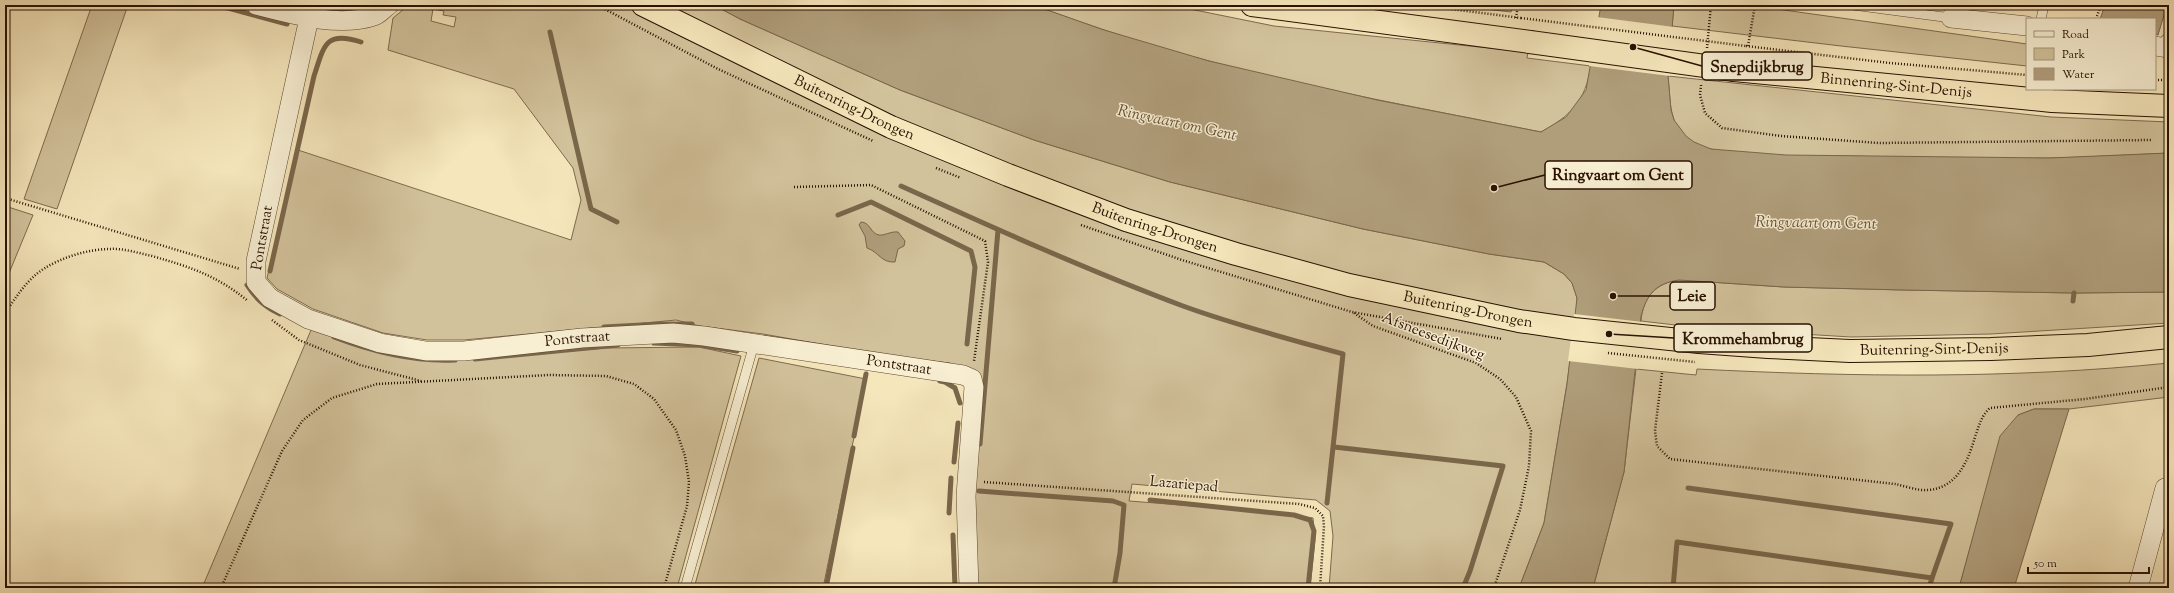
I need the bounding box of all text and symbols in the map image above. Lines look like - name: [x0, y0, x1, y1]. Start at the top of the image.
- legend: [2026, 18, 2156, 90]
- text: Road: [2062, 26, 2089, 44]
- text: Park: [2062, 46, 2085, 64]
- callout: Snepdijkbrug: [1702, 52, 1812, 80]
- text: Snepdijkbrug: [1710, 57, 1804, 80]
- text: Water: [2062, 66, 2095, 84]
- street label: Binnenring-Sint-Denijs: [1819, 68, 1973, 104]
- street label: Buitenring-Drongen: [790, 70, 918, 146]
- water label: Ringvaart om Gent: [1115, 100, 1239, 148]
- callout: Ringvaart om Gent: [1545, 161, 1692, 189]
- text: Ringvaart om Gent: [1552, 165, 1684, 188]
- street label: Buitenring-Drongen: [1089, 197, 1221, 258]
- street label: Pontstraat: [247, 204, 279, 272]
- water label: Ringvaart om Gent: [1755, 211, 1877, 237]
- callout: Leie: [1670, 282, 1715, 310]
- street label: Buitenring-Drongen: [1401, 286, 1534, 333]
- text: Leie: [1677, 286, 1707, 309]
- street label: Afsneesedijkweg: [1378, 308, 1488, 366]
- callout: Krommehambrug: [1674, 324, 1812, 352]
- street label: Pontstraat: [544, 326, 611, 353]
- text: Krommehambrug: [1682, 329, 1804, 352]
- street label: Buitenring-Sint-Denijs: [1860, 338, 2009, 361]
- street label: Pontstraat: [865, 350, 933, 381]
- street label: Lazariepad: [1149, 472, 1220, 498]
- scale bar: [2028, 549, 2149, 575]
- text: 50 m: [2033, 555, 2057, 573]

